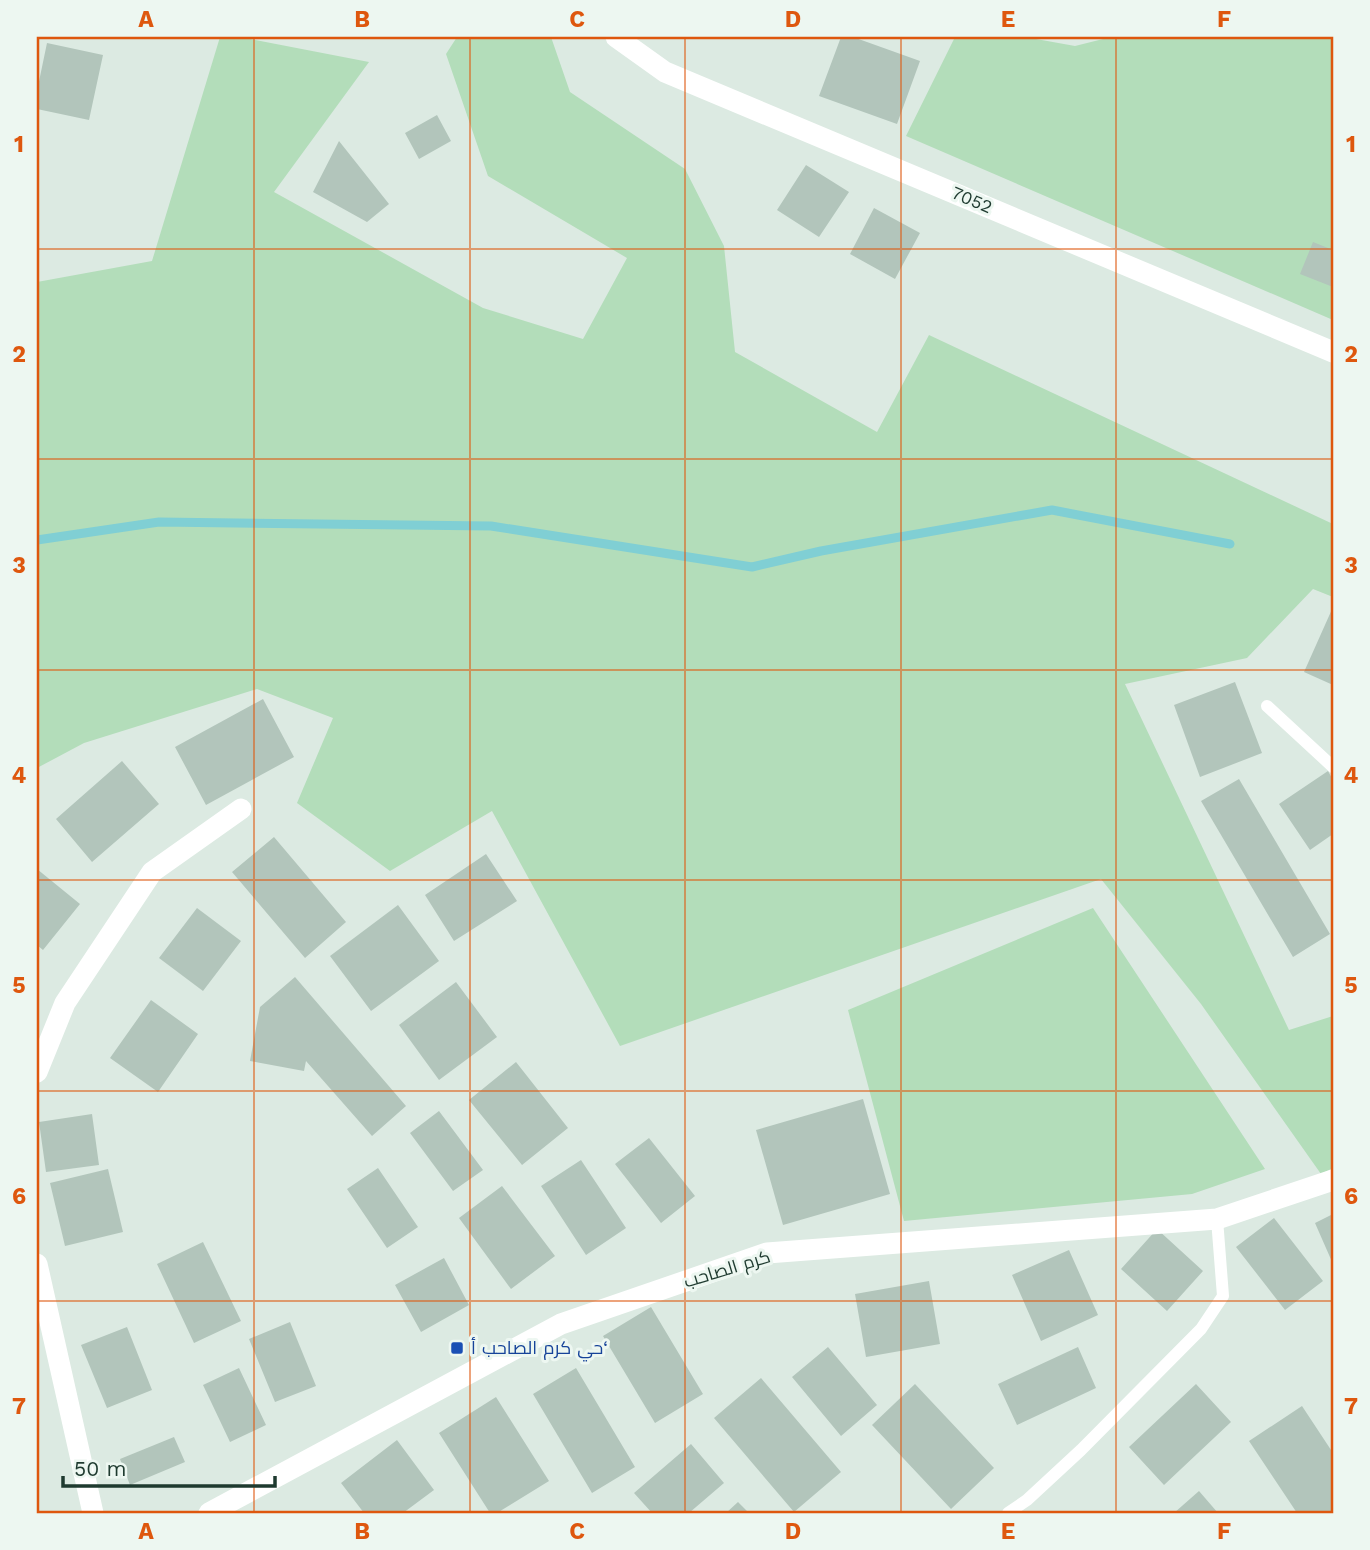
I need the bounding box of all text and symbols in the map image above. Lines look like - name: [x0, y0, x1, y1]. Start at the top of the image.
- text: A: [138, 6, 154, 33]
- text: B: [354, 6, 370, 33]
- text: C: [569, 6, 585, 33]
- text: D: [785, 6, 801, 33]
- text: E: [1001, 6, 1015, 33]
- text: F: [1217, 6, 1231, 33]
- text: 1: [14, 131, 24, 158]
- text: 1: [1346, 131, 1356, 158]
- street label: 7052: [949, 182, 996, 217]
- text: 2: [12, 341, 26, 368]
- text: 2: [1344, 341, 1358, 368]
- text: 3: [12, 552, 26, 579]
- text: 3: [1344, 552, 1358, 579]
- text: 4: [12, 762, 27, 789]
- text: 4: [1344, 762, 1359, 789]
- text: 5: [12, 972, 26, 999]
- text: 5: [1344, 972, 1358, 999]
- text: 6: [12, 1183, 26, 1210]
- text: 6: [1344, 1183, 1358, 1210]
- street label: كرم الصاحب: [681, 1245, 773, 1294]
- place label: حي كرم الصاحب أ‘: [471, 1337, 608, 1362]
- marker: حي كرم الصاحب أ‘: [449, 1340, 465, 1356]
- text: 7: [12, 1393, 26, 1420]
- text: 7: [1344, 1393, 1358, 1420]
- scale bar: [63, 1445, 275, 1489]
- text: 50 m: [74, 1456, 126, 1481]
- text: A: [138, 1518, 154, 1545]
- text: B: [354, 1518, 370, 1545]
- text: C: [569, 1518, 585, 1545]
- text: D: [785, 1518, 801, 1545]
- text: E: [1001, 1518, 1015, 1545]
- text: F: [1217, 1518, 1231, 1545]

